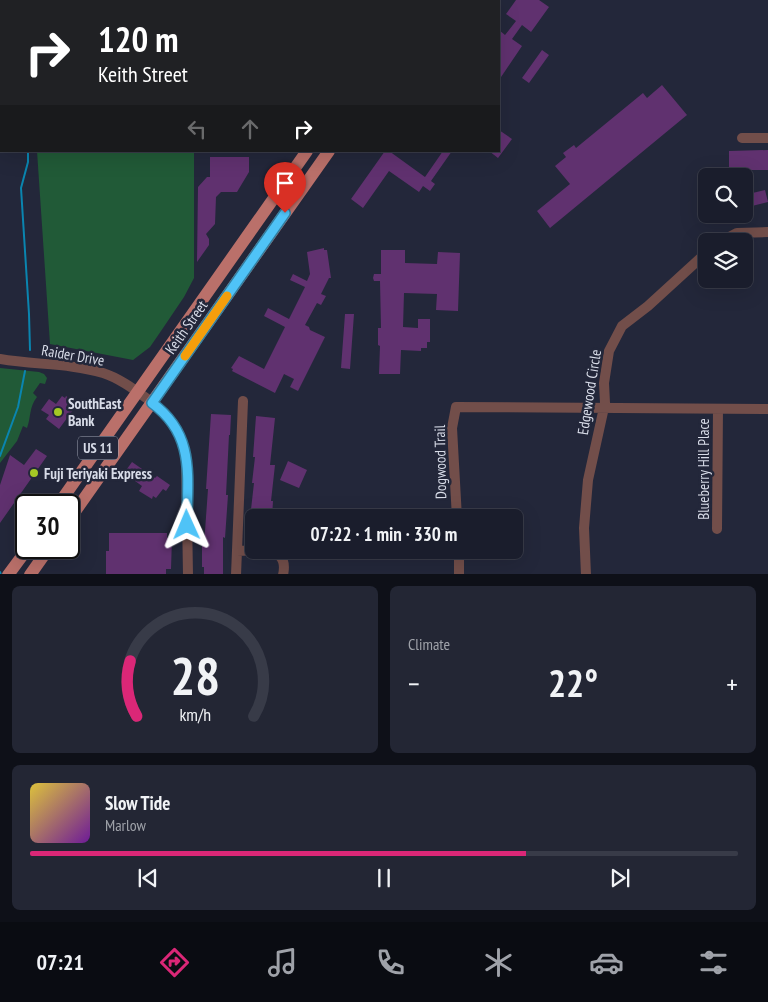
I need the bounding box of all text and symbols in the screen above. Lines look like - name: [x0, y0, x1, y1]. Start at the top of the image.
- text: 120 m: [98, 16, 179, 62]
- icon: right: [15, 20, 80, 85]
- text: Keith Street: [98, 60, 188, 88]
- icon: left: [183, 115, 211, 143]
- icon: ahead: [236, 115, 264, 143]
- icon: right: [289, 115, 317, 143]
- pin: [264, 162, 306, 213]
- map controls: [698, 168, 753, 288]
- button: search: [698, 168, 753, 223]
- icon: arrive: [271, 169, 299, 197]
- button: layers: [698, 233, 753, 288]
- street label: Keith Street: [161, 296, 211, 358]
- street label: Raider Drive: [40, 340, 106, 370]
- street label: Edgewood Circle: [573, 348, 605, 436]
- place label: SouthEast Bank: [68, 394, 122, 430]
- marker: SouthEast Bank: [52, 406, 64, 418]
- street label: Blueberry Hill Place: [694, 418, 713, 520]
- street label: Dogwood Trail: [430, 424, 450, 499]
- road number: US 11: [78, 436, 118, 459]
- place label: Fuji Teriyaki Express: [44, 464, 152, 483]
- marker: Fuji Teriyaki Express: [28, 467, 40, 479]
- speed limit sign: 30: [15, 494, 80, 559]
- position arrow: [160, 498, 212, 550]
- text: 07:22 · 1 min · 330 m: [311, 522, 457, 546]
- text: Climate: [408, 634, 450, 654]
- text: 28: [170, 642, 220, 709]
- text: 22°: [548, 658, 598, 707]
- text: −: [408, 665, 420, 702]
- text: +: [726, 665, 738, 702]
- text: km/h: [179, 703, 211, 726]
- text: Slow Tide: [105, 791, 170, 815]
- text: Marlow: [105, 815, 146, 835]
- icon: previous: [134, 864, 162, 892]
- icon: pause: [370, 864, 398, 892]
- icon: next: [606, 864, 634, 892]
- icon: directions: [157, 945, 192, 980]
- icon: music: [265, 945, 300, 980]
- icon: phone: [373, 945, 408, 980]
- icon: climate: [481, 945, 516, 980]
- icon: car: [589, 945, 624, 980]
- icon: filters: [696, 945, 731, 980]
- text: 07:21: [36, 948, 84, 976]

